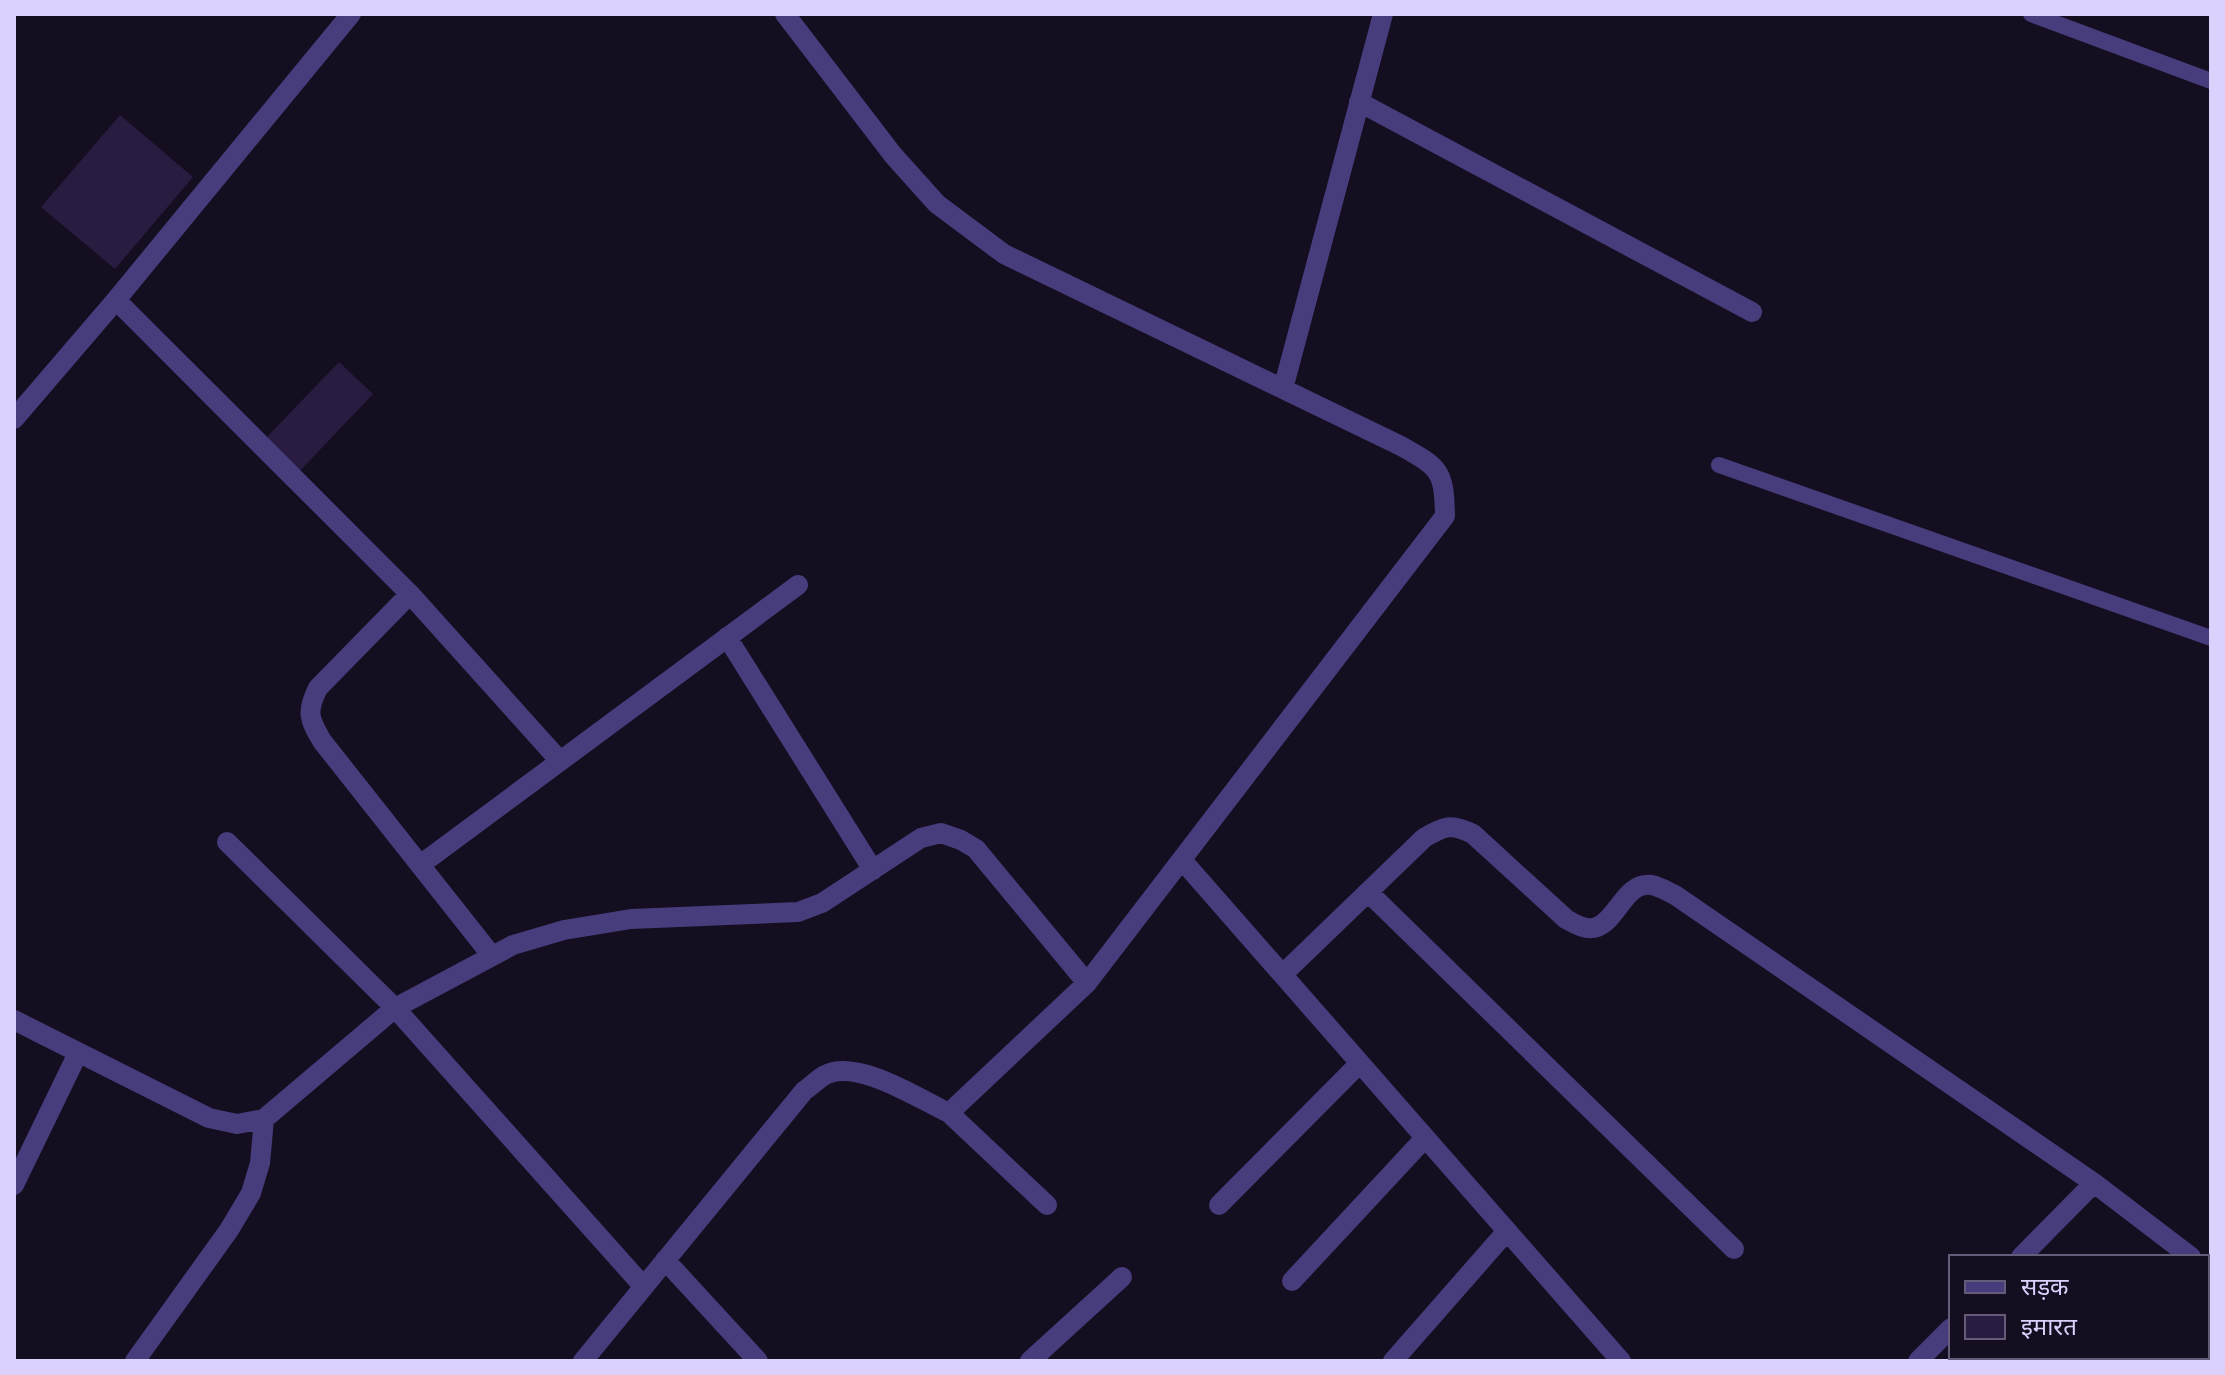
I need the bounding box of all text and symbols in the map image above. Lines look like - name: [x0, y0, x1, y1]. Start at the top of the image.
- legend: [1949, 1255, 2209, 1359]
- text: सड़क: [2021, 1271, 2069, 1303]
- text: इमारत: [2021, 1311, 2078, 1343]

